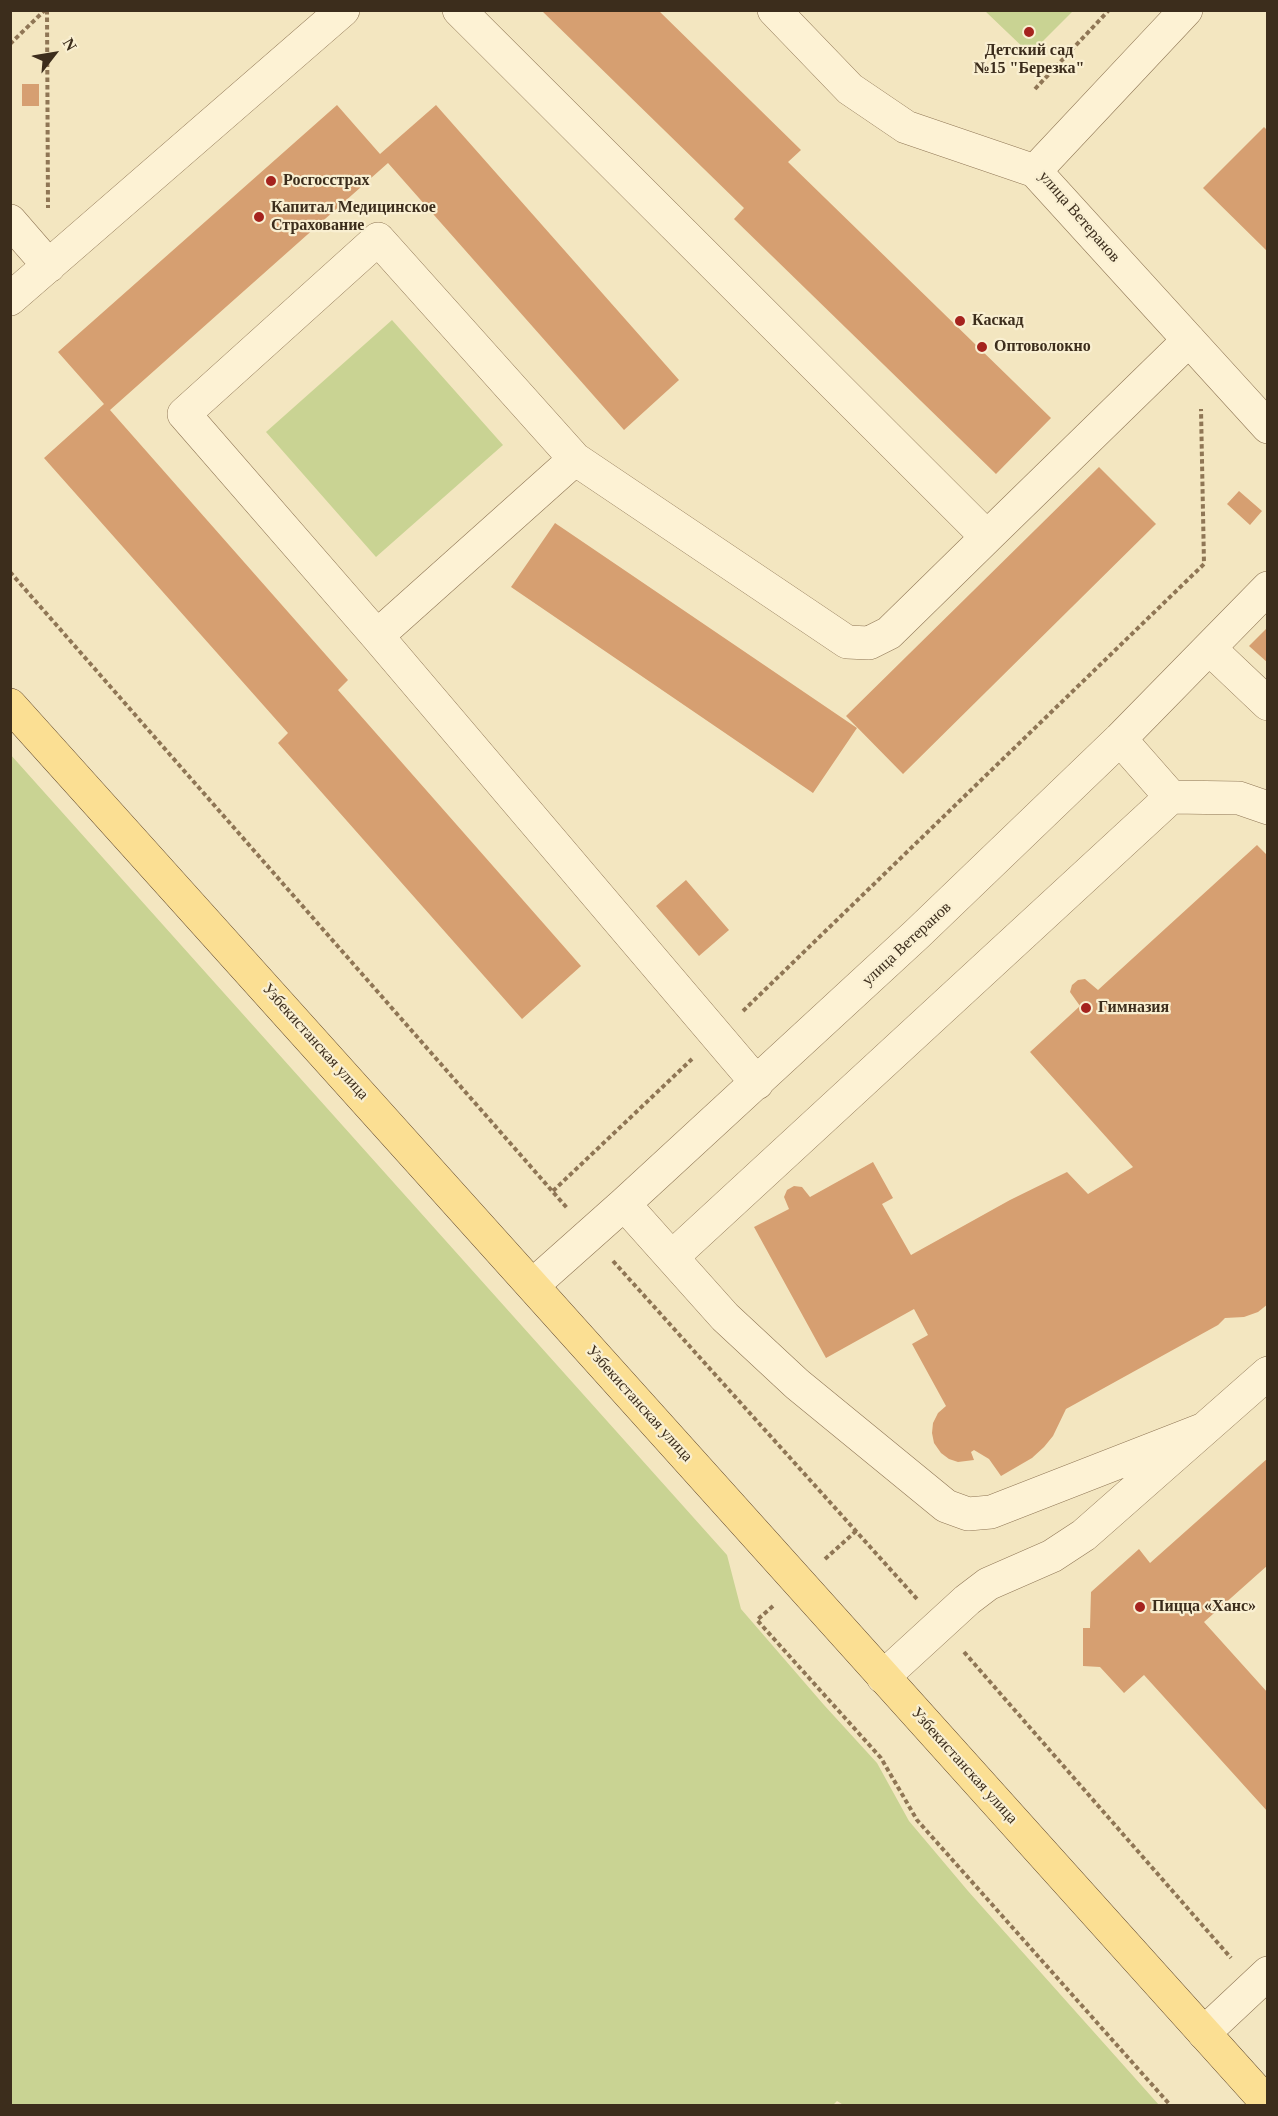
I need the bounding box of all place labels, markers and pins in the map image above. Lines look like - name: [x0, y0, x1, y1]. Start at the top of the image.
- marker: Детский сад №15 "Березка": [1022, 25, 1036, 39]
- place label: Детский сад №15 "Березка": [974, 41, 1084, 79]
- place label: Росгосстрах: [283, 171, 370, 191]
- marker: Росгосстрах: [264, 174, 278, 188]
- place label: Капитал Медицинское Страхование: [271, 198, 436, 236]
- marker: Капитал Медицинское Страхование: [252, 210, 266, 224]
- place label: Каскад: [972, 311, 1024, 331]
- marker: Каскад: [953, 314, 967, 328]
- place label: Оптоволокно: [994, 337, 1091, 357]
- marker: Оптоволокно: [975, 340, 989, 354]
- place label: Гимназия: [1098, 998, 1169, 1018]
- marker: Гимназия: [1079, 1001, 1093, 1015]
- place label: Пицца «Ханс»: [1152, 1597, 1256, 1617]
- marker: Пицца «Ханс»: [1133, 1600, 1147, 1614]

